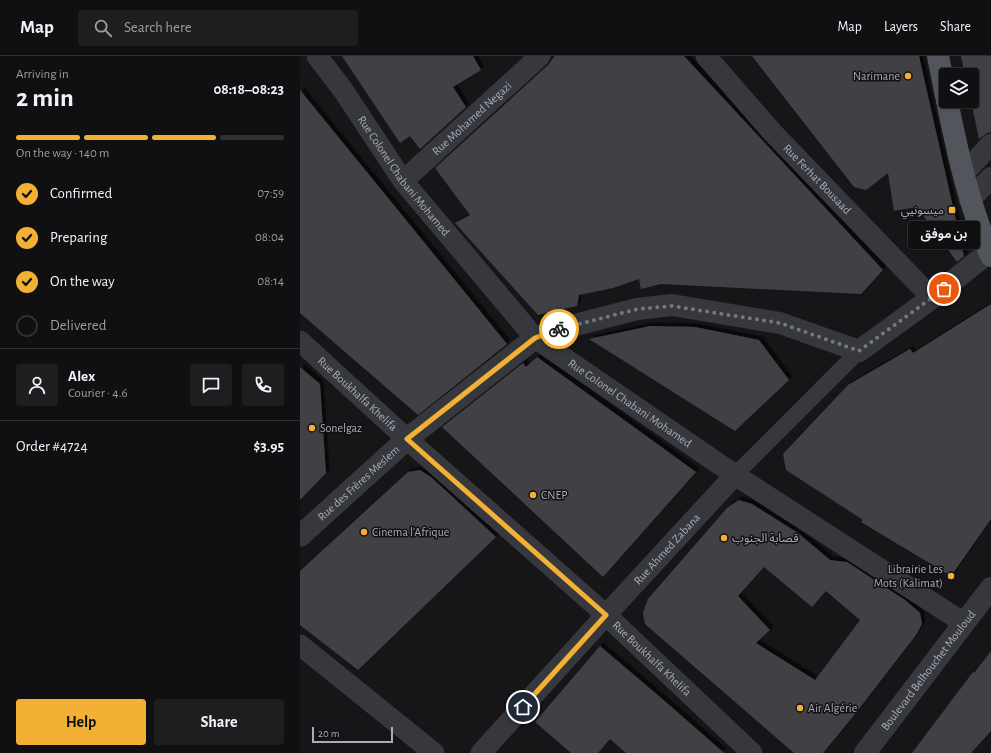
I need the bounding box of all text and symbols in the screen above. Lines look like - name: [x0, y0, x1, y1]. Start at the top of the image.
- search box: [78, 10, 358, 46]
- icon: search: [92, 17, 114, 39]
- text: Map: [20, 18, 54, 37]
- text: Search here: [124, 20, 192, 35]
- text: Map: [837, 20, 862, 34]
- text: Layers: [884, 20, 918, 34]
- text: Share: [940, 20, 971, 34]
- text: Arriving in: [16, 68, 69, 81]
- map controls: [939, 68, 979, 108]
- button: layers: [939, 68, 979, 108]
- place label: Narimane: [853, 70, 900, 82]
- marker: Narimane: [903, 71, 913, 81]
- street label: Rue Mohamed Negazi: [430, 79, 514, 157]
- text: 08:18–08:23: [213, 82, 284, 97]
- text: 2 min: [16, 85, 74, 111]
- street label: Rue Colonel Chabani Mohamed: [356, 113, 452, 238]
- street label: Rue Ferhat Bousaad: [781, 142, 854, 216]
- text: On the way · 140 m: [16, 147, 110, 160]
- icon: check: [16, 183, 38, 205]
- text: Confirmed: [50, 186, 112, 201]
- text: 07:59: [257, 187, 284, 200]
- place label: ميسونيي: [901, 204, 944, 220]
- marker: ميسونيي: [947, 205, 957, 215]
- callout: بن موفق: [908, 221, 980, 249]
- icon: check: [16, 227, 38, 249]
- text: بن موفق: [921, 228, 967, 241]
- text: Preparing: [50, 230, 107, 245]
- text: 08:04: [255, 231, 284, 244]
- icon: check: [16, 271, 38, 293]
- pin: [927, 272, 961, 306]
- text: On the way: [50, 274, 115, 289]
- text: 08:14: [257, 275, 284, 288]
- icon: bag: [933, 278, 955, 300]
- courier: [539, 309, 579, 349]
- text: Delivered: [50, 318, 107, 333]
- icon: bike: [548, 318, 570, 340]
- street label: Rue Boukhalfa Khelifa: [315, 354, 400, 433]
- street label: Rue Colonel Chabani Mohamed: [566, 357, 694, 449]
- button: person: [16, 364, 58, 406]
- button: chat: [190, 364, 232, 406]
- button: phone: [242, 364, 284, 406]
- text: Alex: [68, 369, 95, 384]
- text: Courier · 4.6: [68, 387, 128, 400]
- place label: Sonelgaz: [320, 422, 362, 434]
- marker: Sonelgaz: [307, 423, 317, 433]
- text: Order #4724: [16, 439, 88, 454]
- text: $3.95: [254, 439, 284, 454]
- street label: Rue des Frères Meslem: [315, 443, 402, 523]
- place label: CNEP: [541, 489, 567, 501]
- marker: CNEP: [528, 490, 538, 500]
- street label: Rue Ahmed Zabana: [631, 511, 703, 587]
- place label: Cinema l'Afrique: [372, 526, 449, 538]
- marker: Cinema l'Afrique: [359, 527, 369, 537]
- place label: قصابة الجنوب: [732, 532, 799, 545]
- marker: قصابة الجنوب: [719, 533, 729, 543]
- place label: Librairie Les Mots (Kalimat): [874, 563, 943, 589]
- marker: Librairie Les Mots (Kalimat): [946, 571, 956, 581]
- street label: Boulevard Belhouchet Mouloud: [879, 608, 978, 732]
- street label: Rue Boukhalfa Khelifa: [610, 619, 694, 699]
- pin: [506, 690, 540, 724]
- icon: home: [512, 696, 534, 718]
- button: Help: [16, 699, 146, 745]
- button: Share: [154, 699, 284, 745]
- place label: Air Algérie: [808, 702, 857, 714]
- marker: Air Algérie: [795, 703, 805, 713]
- scale bar: [312, 725, 393, 744]
- text: 20 m: [318, 728, 339, 739]

